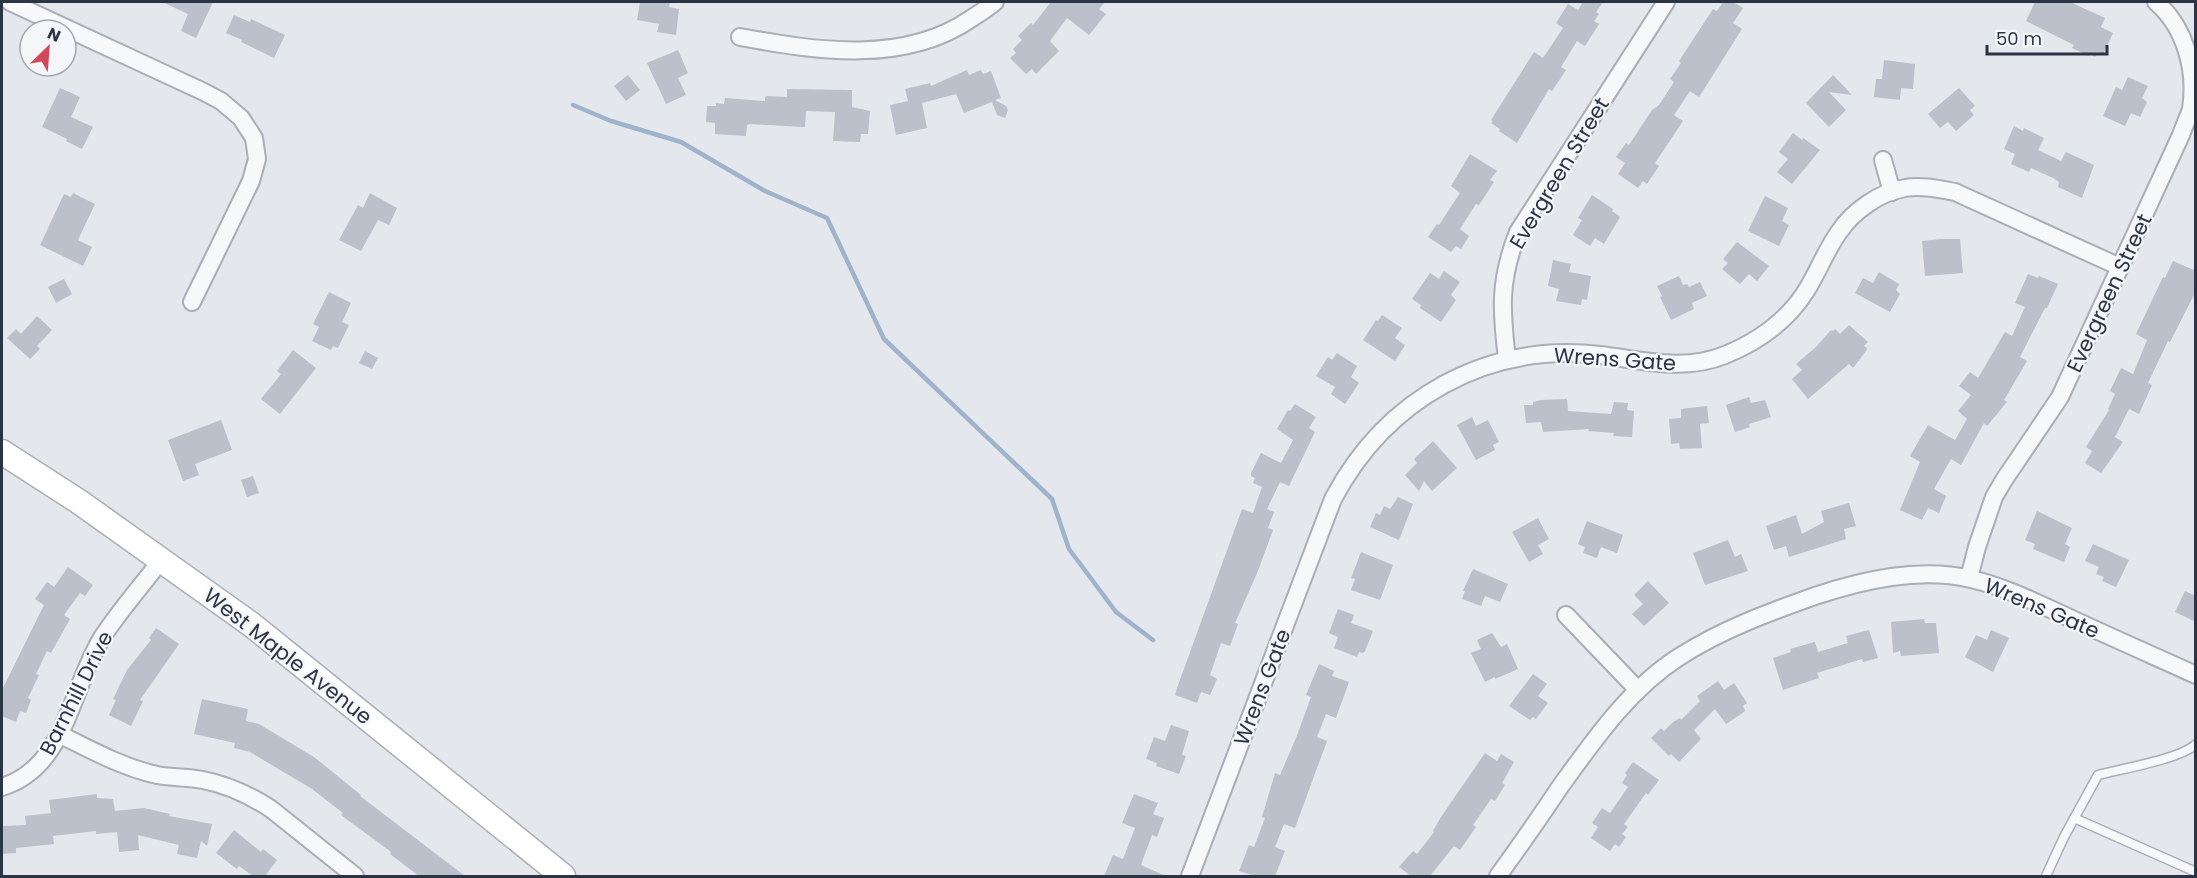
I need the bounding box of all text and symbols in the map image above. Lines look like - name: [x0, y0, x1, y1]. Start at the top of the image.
- north arrow: [18, 18, 78, 78]
- scale bar: [1987, 18, 2107, 56]
- text: N: [44, 22, 64, 48]
- text: 50 m: [1996, 26, 2042, 51]
- street label: Evergreen Street: [1502, 92, 1616, 254]
- street label: Evergreen Street: [2060, 209, 2158, 377]
- street label: Wrens Gate: [1553, 340, 1677, 378]
- street label: Wrens Gate: [1980, 571, 2104, 645]
- street label: West Maple Avenue: [198, 581, 378, 731]
- street label: Wrens Gate: [1227, 625, 1297, 749]
- street label: Barnhill Drive: [32, 626, 120, 760]

